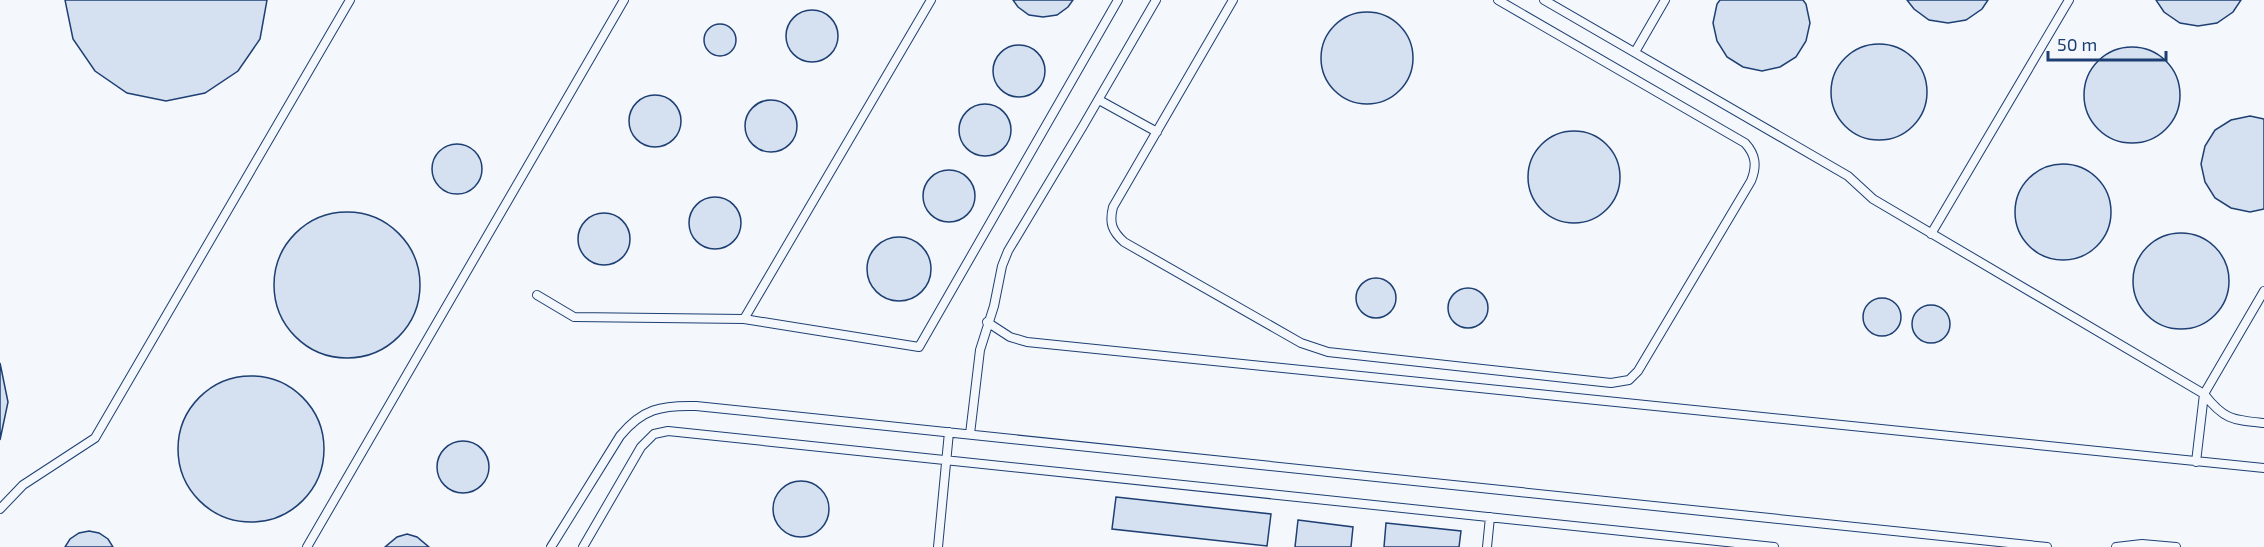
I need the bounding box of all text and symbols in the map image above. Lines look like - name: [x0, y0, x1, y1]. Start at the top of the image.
- scale bar: [2048, 24, 2166, 62]
- text: 50 m: [2057, 33, 2097, 55]

